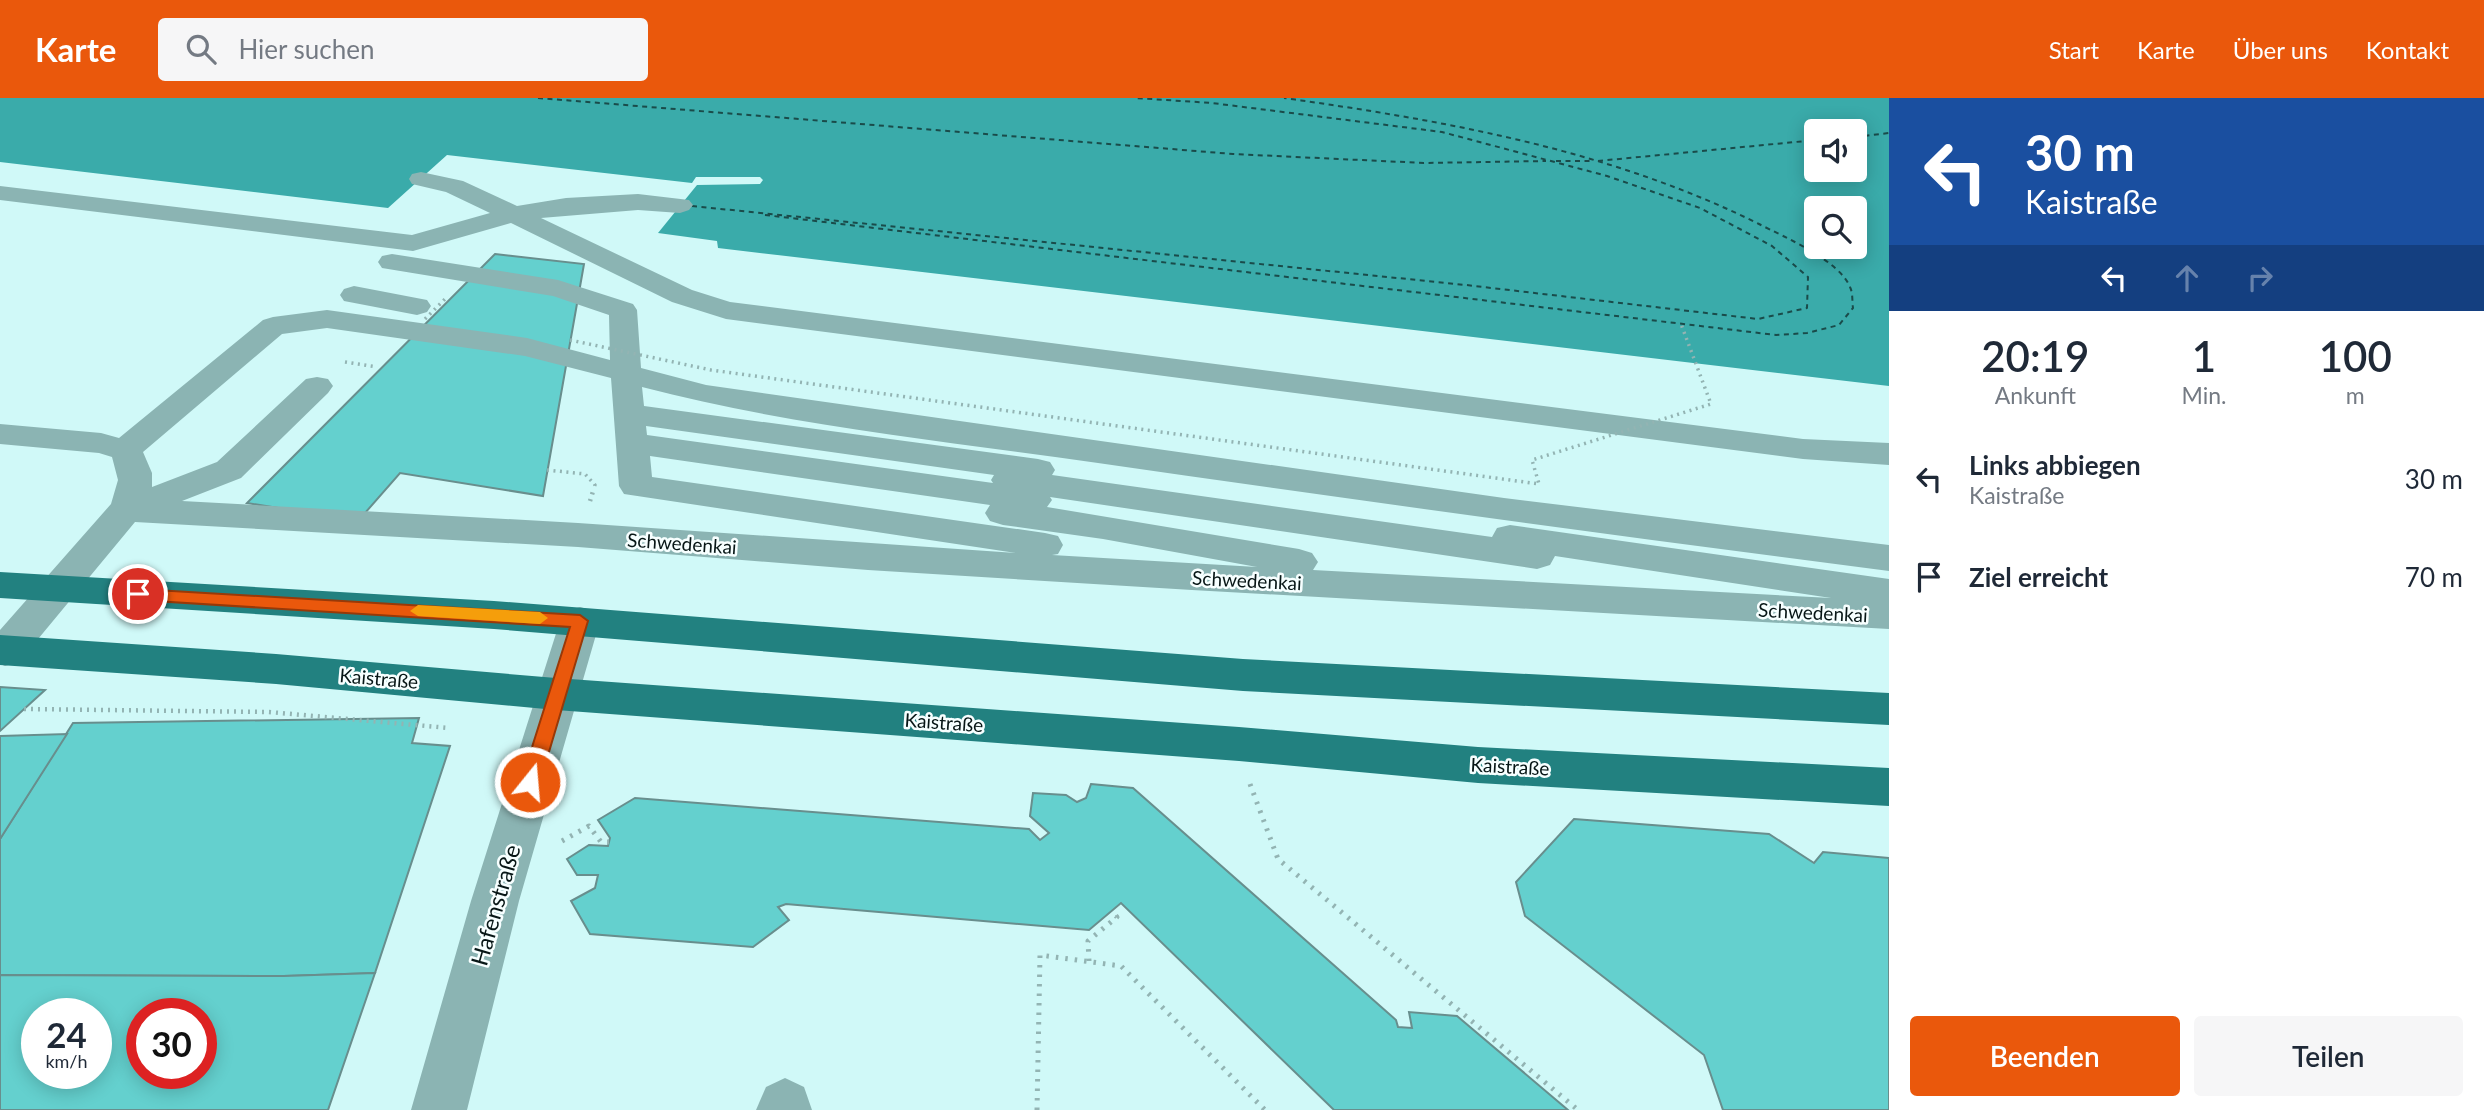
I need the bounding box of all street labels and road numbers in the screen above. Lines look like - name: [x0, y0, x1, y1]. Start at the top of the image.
- street label: Schwedenkai: [627, 528, 737, 558]
- street label: Schwedenkai: [1192, 566, 1302, 594]
- street label: Schwedenkai: [1758, 598, 1868, 626]
- street label: Kaistraße: [339, 663, 419, 693]
- street label: Kaistraße: [904, 708, 984, 736]
- street label: Kaistraße: [1470, 752, 1550, 780]
- street label: Hafenstraße: [464, 841, 526, 969]

